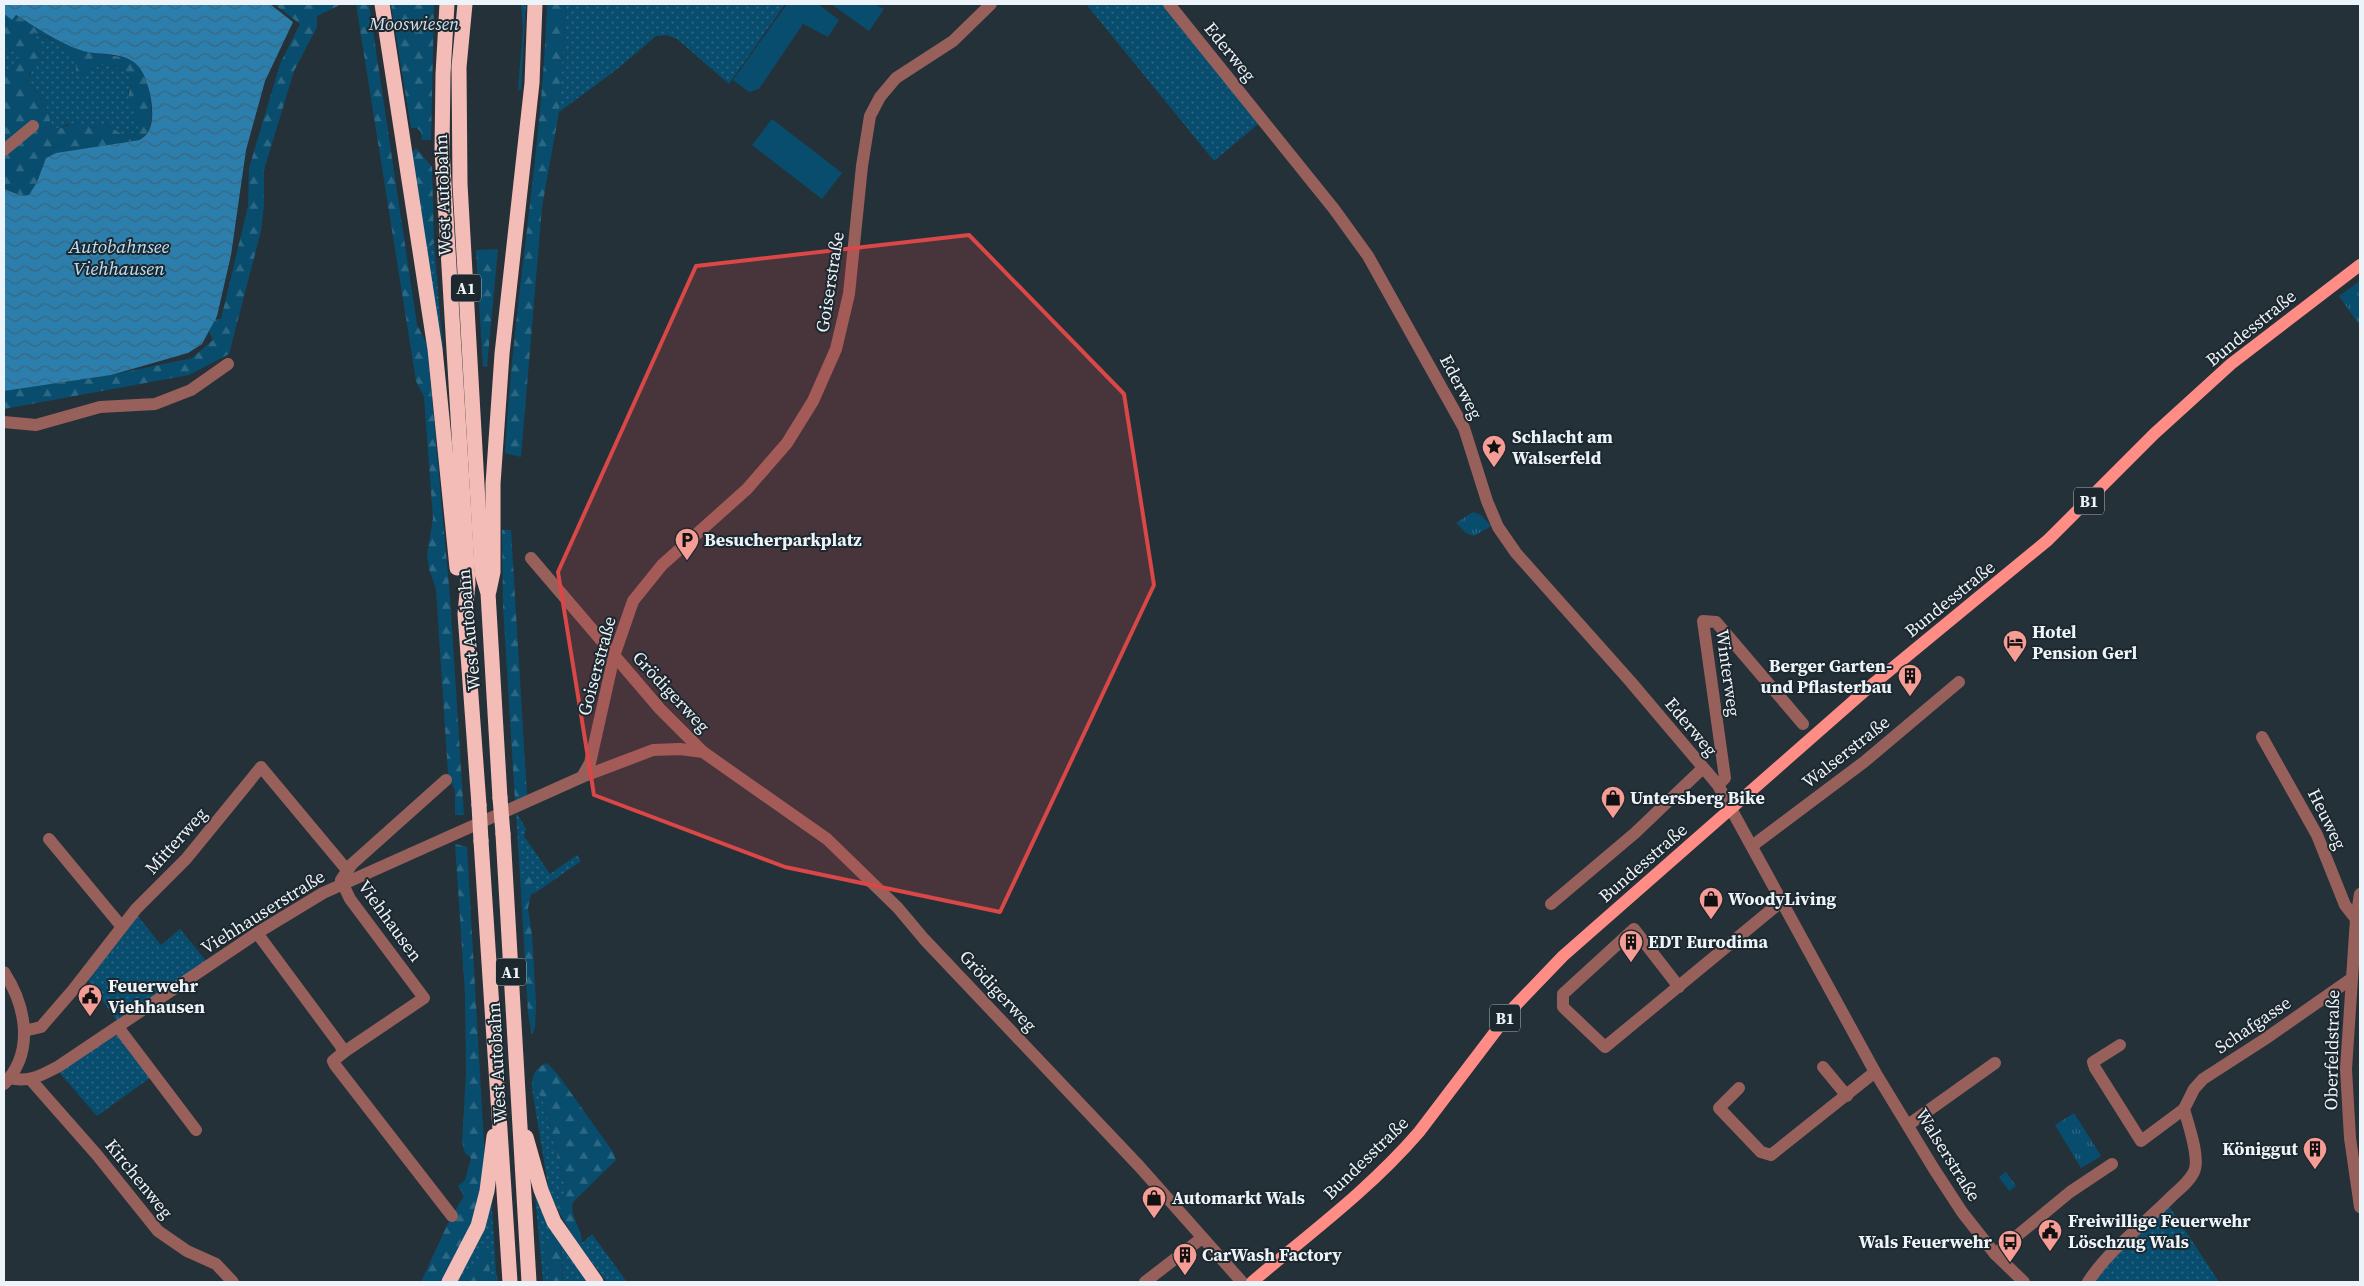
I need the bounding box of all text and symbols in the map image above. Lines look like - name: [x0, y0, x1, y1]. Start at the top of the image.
- park label: Mooswiesen: [368, 11, 459, 36]
- street label: Ederweg: [1199, 17, 1262, 87]
- street label: West Autobahn: [428, 134, 457, 256]
- street label: Goiserstraße: [809, 230, 850, 334]
- water label: Autobahnsee Viehhausen: [68, 233, 170, 281]
- road number: A1: [451, 274, 481, 302]
- street label: Bundesstraße: [2200, 283, 2301, 372]
- street label: Ederweg: [1434, 350, 1489, 424]
- place label: Schlacht am Walserfeld: [1512, 424, 1613, 470]
- place icon: Schlacht am Walserfeld: [1481, 434, 1507, 468]
- road number: B1: [2074, 488, 2104, 514]
- parking icon: Besucherparkplatz: [674, 527, 700, 561]
- place label: Besucherparkplatz: [704, 527, 862, 552]
- street label: Bundesstraße: [1899, 554, 2000, 643]
- street label: West Autobahn: [451, 568, 486, 692]
- street label: Goiserstraße: [571, 613, 622, 718]
- place label: Hotel Pension Gerl: [2032, 619, 2138, 665]
- street label: Winterweg: [1710, 628, 1747, 718]
- hotel icon: Hotel Pension Gerl: [2002, 629, 2028, 663]
- street label: Grödigerweg: [627, 645, 716, 738]
- place label: Berger Garten- und Pflasterbau: [1760, 653, 1892, 699]
- building icon: Berger Garten- und Pflasterbau: [1897, 663, 1923, 697]
- street label: Ederweg: [1659, 692, 1723, 762]
- street label: Walserstraße: [1797, 709, 1895, 794]
- street label: Heuweg: [2302, 784, 2353, 853]
- shop icon: Untersberg Bike: [1600, 785, 1626, 819]
- place label: Untersberg Bike: [1630, 785, 1765, 810]
- street label: Mitterweg: [139, 802, 212, 880]
- street label: Bundesstraße: [1593, 817, 1692, 908]
- street label: Viehhauserstraße: [196, 863, 329, 960]
- street label: Viehhausen: [352, 875, 429, 967]
- shop icon: WoodyLiving: [1698, 886, 1724, 920]
- place label: WoodyLiving: [1728, 886, 1836, 911]
- building icon: EDT Eurodima: [1618, 929, 1644, 963]
- place label: EDT Eurodima: [1648, 929, 1768, 954]
- street label: Grödigerweg: [954, 944, 1043, 1037]
- road number: A1: [496, 959, 526, 986]
- place label: Feuerwehr Viehhausen: [108, 973, 205, 1019]
- public building icon: Feuerwehr Viehhausen: [77, 983, 103, 1017]
- street label: Oberfeldstraße: [2318, 989, 2345, 1111]
- street label: Schafgasse: [2210, 990, 2296, 1059]
- street label: West Autobahn: [481, 1001, 512, 1125]
- road number: B1: [1490, 1004, 1520, 1032]
- street label: Walserstraße: [1910, 1104, 1987, 1206]
- street label: Bundesstraße: [1318, 1111, 1414, 1205]
- street label: Kirchenweg: [100, 1134, 179, 1224]
- place label: Königgut: [2222, 1136, 2299, 1161]
- building icon: Königgut: [2302, 1136, 2328, 1170]
- shop icon: Automarkt Wals: [1141, 1185, 1167, 1219]
- place label: Automarkt Wals: [1172, 1185, 1305, 1210]
- place label: Freiwillige Feuerwehr Löschzug Wals: [2068, 1208, 2251, 1254]
- public building icon: Freiwillige Feuerwehr Löschzug Wals: [2037, 1218, 2063, 1252]
- place label: Wals Feuerwehr: [1858, 1229, 1993, 1254]
- bus stop icon: Wals Feuerwehr: [1997, 1229, 2023, 1263]
- building icon: CarWash Factory: [1172, 1242, 1198, 1276]
- place label: CarWash Factory: [1202, 1242, 1342, 1267]

